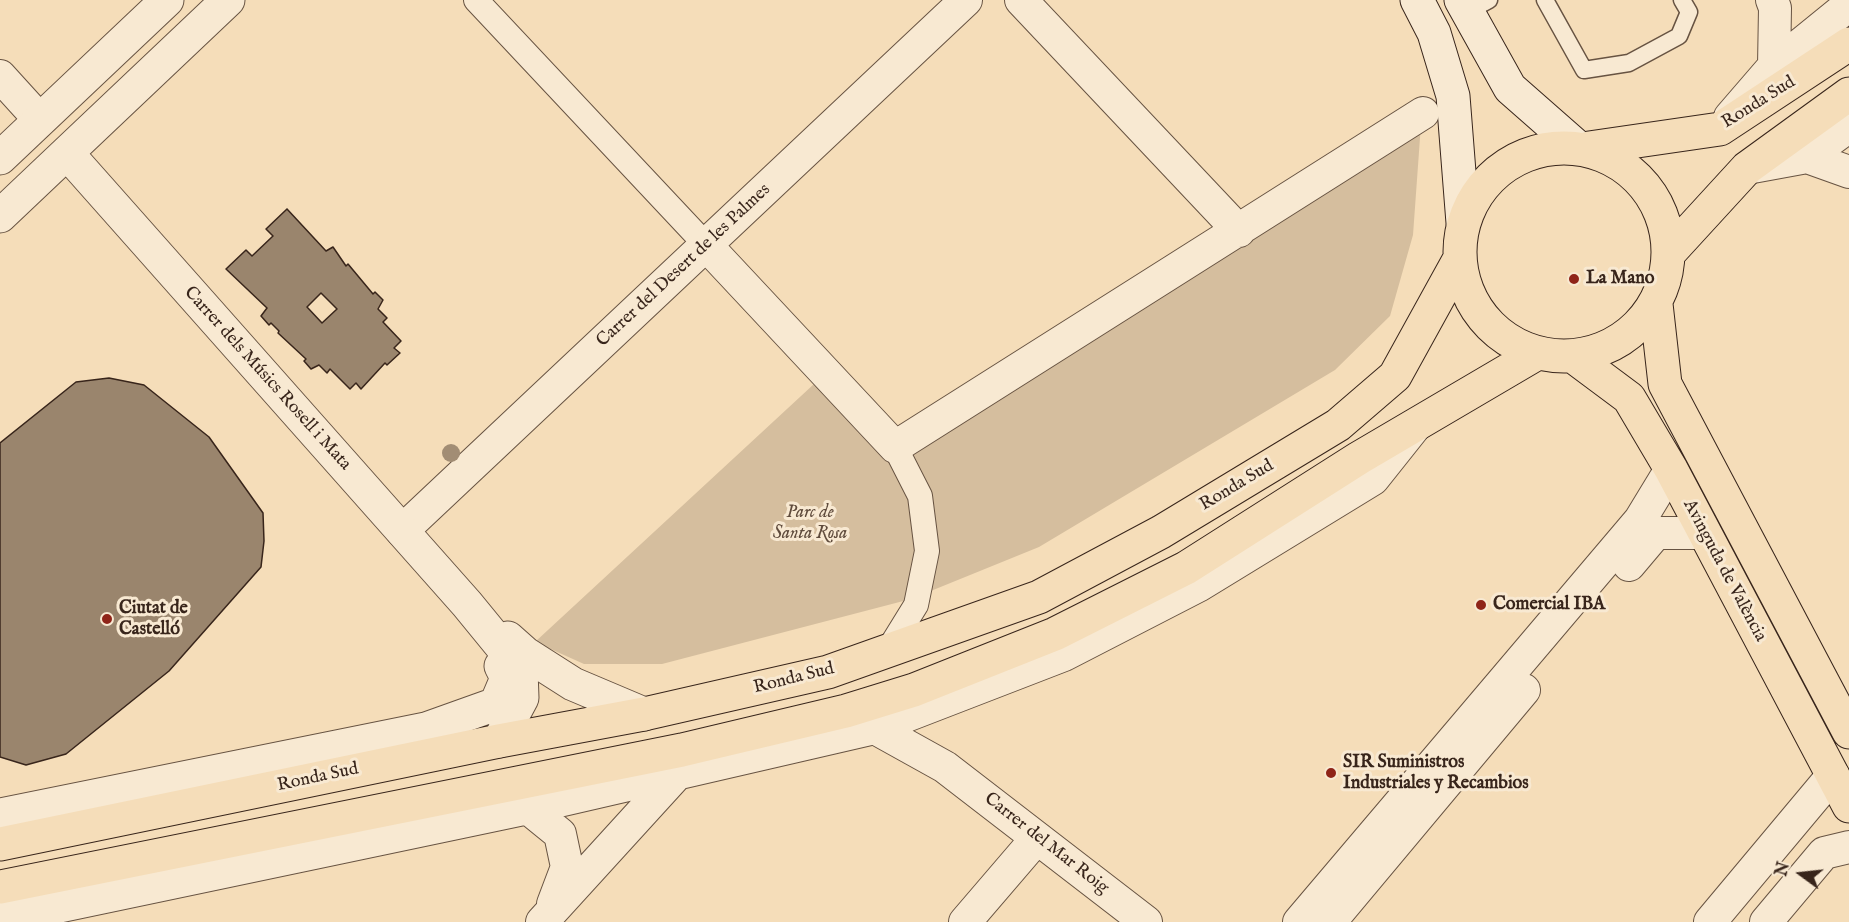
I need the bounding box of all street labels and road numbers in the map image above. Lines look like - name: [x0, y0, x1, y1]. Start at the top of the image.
- street label: Ronda Sud: [1718, 72, 1800, 134]
- street label: Carrer del Desert de les Palmes: [593, 180, 775, 352]
- street label: Carrer dels Músics Rosell i Mata: [179, 283, 355, 475]
- street label: Ronda Sud: [1196, 456, 1278, 516]
- street label: Avinguda de València: [1677, 496, 1771, 646]
- street label: Ronda Sud: [751, 659, 837, 699]
- street label: Ronda Sud: [276, 759, 360, 797]
- street label: Carrer del Mar Roig: [979, 789, 1113, 899]

